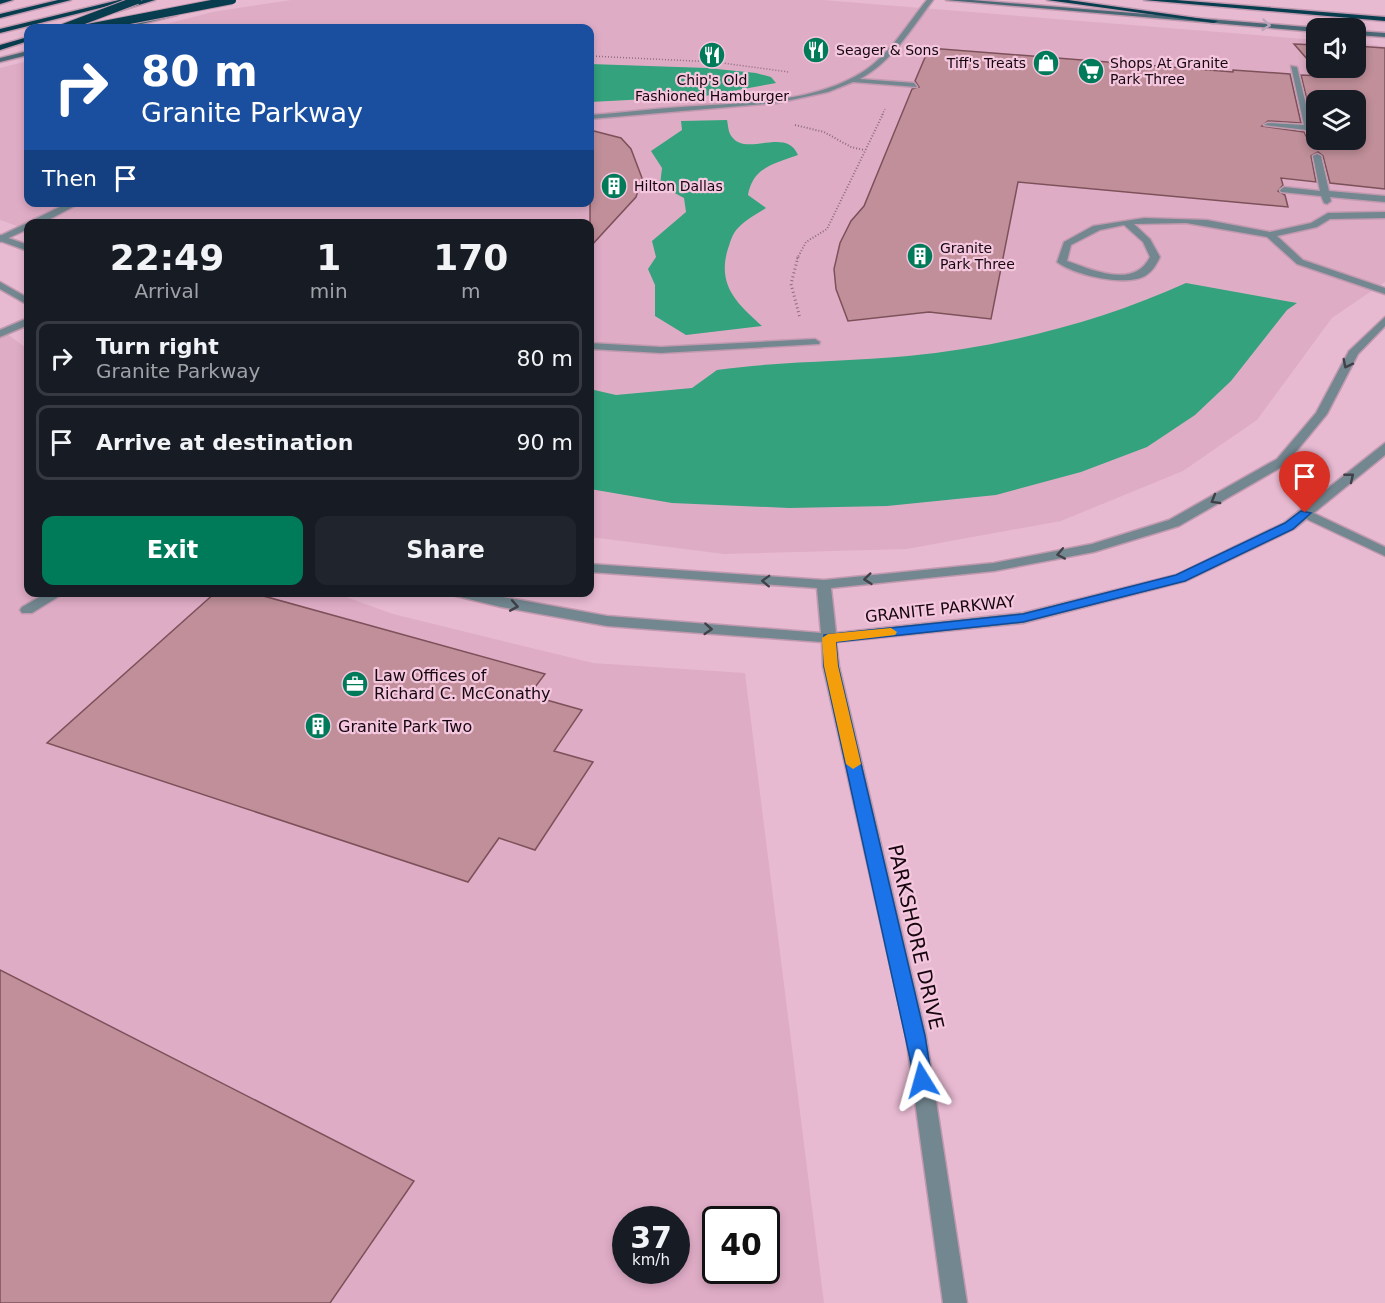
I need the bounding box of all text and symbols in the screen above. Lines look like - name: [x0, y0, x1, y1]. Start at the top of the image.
- map controls: [1306, 18, 1366, 150]
- button: sound: [1306, 18, 1366, 78]
- one-way arrow: [1261, 19, 1270, 32]
- restaurant icon: Seager & Sons: [801, 35, 831, 65]
- restaurant icon: Chip's Old Fashioned Hamburger: [697, 40, 727, 70]
- place label: Seager & Sons: [836, 42, 939, 58]
- text: 80 m: [141, 47, 258, 96]
- icon: right: [42, 48, 120, 126]
- shop icon: Tiff's Treats: [1031, 48, 1061, 78]
- place label: Tiff's Treats: [946, 55, 1026, 71]
- place label: Shops At Granite Park Three: [1110, 55, 1228, 87]
- supermarket icon: Shops At Granite Park Three: [1076, 56, 1106, 86]
- place label: Chip's Old Fashioned Hamburger: [635, 72, 789, 104]
- button: layers: [1306, 90, 1366, 150]
- text: Granite Parkway: [141, 97, 363, 128]
- icon: arrive: [109, 162, 142, 195]
- text: Then: [42, 166, 97, 191]
- building icon: Hilton Dallas: [599, 171, 629, 201]
- place label: Hilton Dallas: [634, 178, 723, 194]
- text: 22:49: [110, 237, 224, 278]
- text: 1: [316, 237, 341, 278]
- text: 170: [433, 237, 508, 278]
- place label: Granite Park Three: [940, 240, 1015, 272]
- building icon: Granite Park Three: [905, 241, 935, 271]
- text: Arrival: [134, 279, 199, 303]
- text: min: [310, 279, 348, 303]
- text: m: [461, 279, 481, 303]
- text: Turn right: [96, 334, 219, 359]
- icon: right: [45, 342, 78, 375]
- text: 80 m: [517, 346, 573, 371]
- one-way arrow: [1343, 358, 1354, 368]
- text: Granite Parkway: [96, 359, 260, 383]
- icon: arrive: [45, 426, 78, 459]
- text: Arrive at destination: [96, 430, 353, 455]
- text: 90 m: [517, 430, 573, 455]
- pin: [1279, 451, 1330, 513]
- icon: arrive: [1288, 460, 1321, 493]
- one-way arrow: [1343, 474, 1354, 485]
- one-way arrow: [1211, 492, 1221, 504]
- button: Exit: [42, 516, 303, 585]
- button: Share: [315, 516, 576, 585]
- one-way arrow: [1057, 547, 1067, 560]
- one-way arrow: [864, 572, 873, 585]
- one-way arrow: [761, 575, 770, 588]
- street label: GRANITE PARKWAY: [864, 592, 1016, 626]
- one-way arrow: [509, 599, 519, 611]
- one-way arrow: [703, 622, 712, 635]
- place label: Law Offices of Richard C. McConathy: [374, 666, 551, 703]
- office icon: Law Offices of Richard C. McConathy: [340, 669, 370, 699]
- building icon: Granite Park Two: [303, 711, 333, 741]
- place label: Granite Park Two: [338, 717, 472, 736]
- street label: PARKSHORE DRIVE: [883, 842, 949, 1032]
- position arrow: [890, 1048, 954, 1112]
- speed limit sign: 40: [702, 1206, 780, 1284]
- text: 37: [630, 1220, 672, 1255]
- text: km/h: [632, 1251, 670, 1269]

